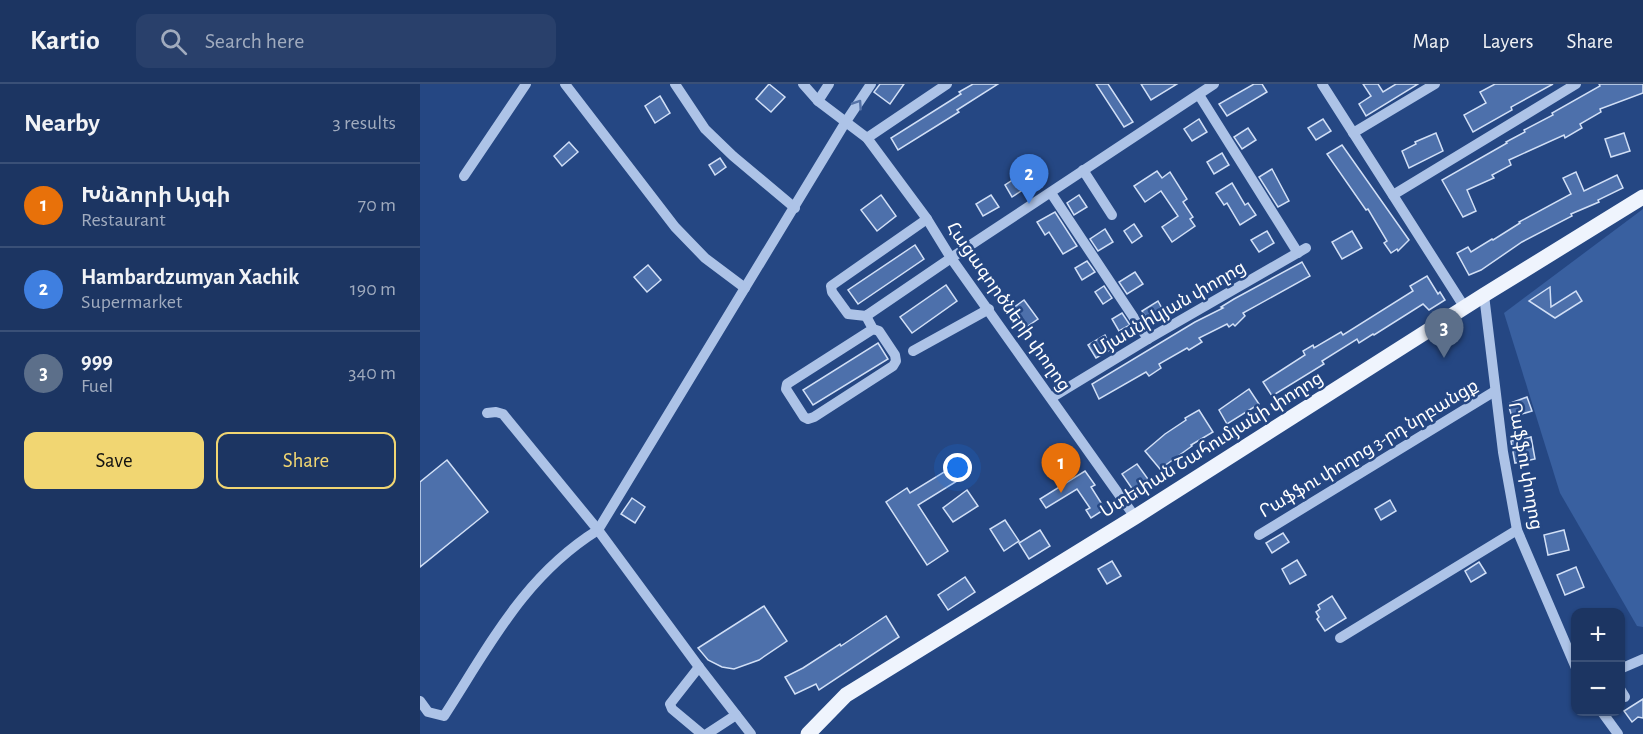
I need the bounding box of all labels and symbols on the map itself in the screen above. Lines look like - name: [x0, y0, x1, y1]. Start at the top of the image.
- one-way arrow: [851, 99, 862, 110]
- pin: 2: [1010, 154, 1048, 204]
- street label: Հացագործների փողոց: [943, 219, 1073, 395]
- street label: Մյասնիկյան փողոց: [1091, 258, 1249, 360]
- pin: 3: [1424, 308, 1464, 358]
- street label: Ստեփան Շահումյանի փողոց: [1098, 369, 1326, 521]
- street label: Րաֆֆու փողոց 3-րդ նրբանցք: [1256, 376, 1482, 522]
- street label: Րաֆֆու փողոց: [1505, 401, 1545, 531]
- pin: 1: [1042, 444, 1080, 493]
- your location: [943, 453, 972, 482]

